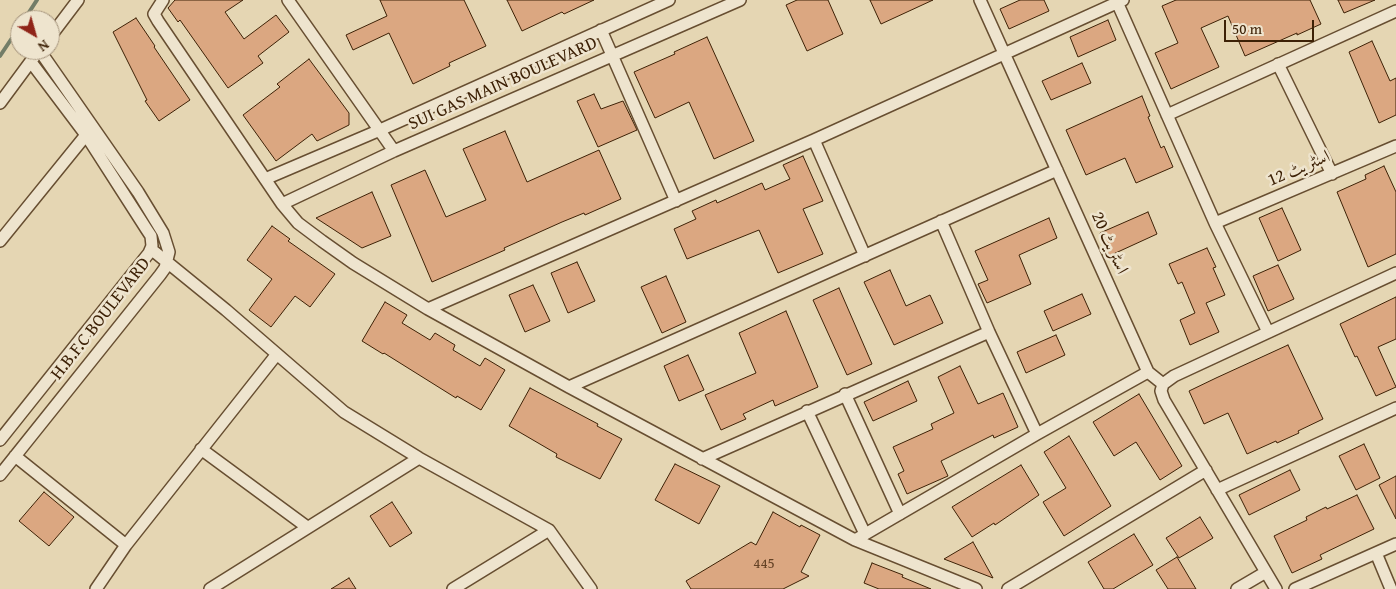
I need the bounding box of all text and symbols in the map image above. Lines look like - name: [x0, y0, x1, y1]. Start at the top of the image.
- north arrow: [10, 10, 60, 60]
- scale bar: [1226, 10, 1316, 42]
- text: 50 m: [1232, 18, 1262, 39]
- street label: SUI GAS MAIN BOULEVARD: [405, 33, 601, 135]
- text: N: [34, 35, 53, 57]
- street label: اسٹریٹ 12: [1264, 146, 1334, 192]
- street label: اسٹریٹ 20: [1086, 208, 1132, 278]
- street label: H.B.F.C BOULEVARD: [47, 254, 155, 384]
- house number: 445: [753, 555, 775, 573]

